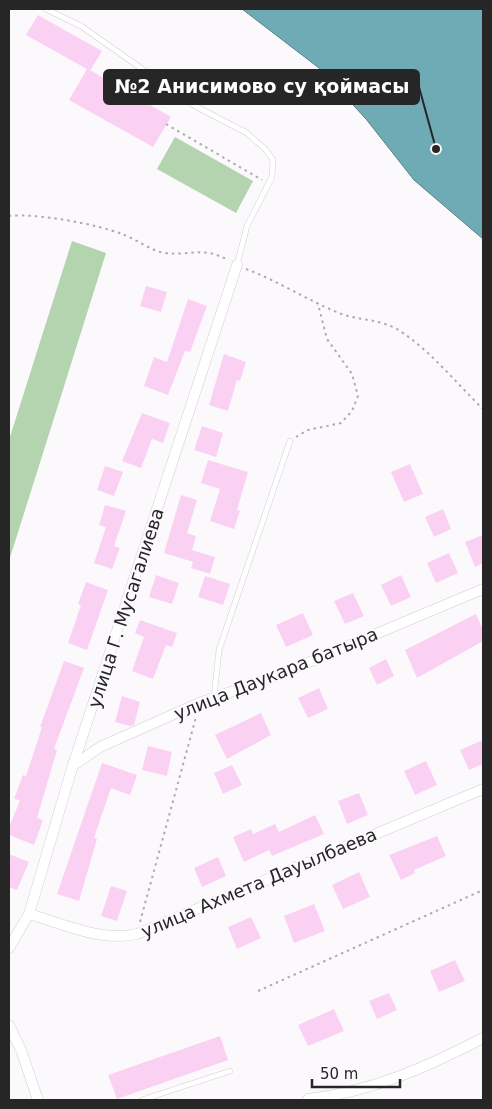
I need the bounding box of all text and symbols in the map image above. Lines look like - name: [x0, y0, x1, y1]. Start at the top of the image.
- callout: №2 Анисимово су қоймасы: [104, 70, 419, 104]
- text: №2 Анисимово су қоймасы: [114, 75, 410, 97]
- street label: улица Г. Мусагалиева: [83, 505, 168, 710]
- street label: улица Даукара батыра: [171, 623, 381, 724]
- street label: улица Ахмета Дауылбаева: [138, 823, 380, 942]
- scale bar: [312, 1056, 400, 1088]
- text: 50 m: [320, 1065, 358, 1083]

